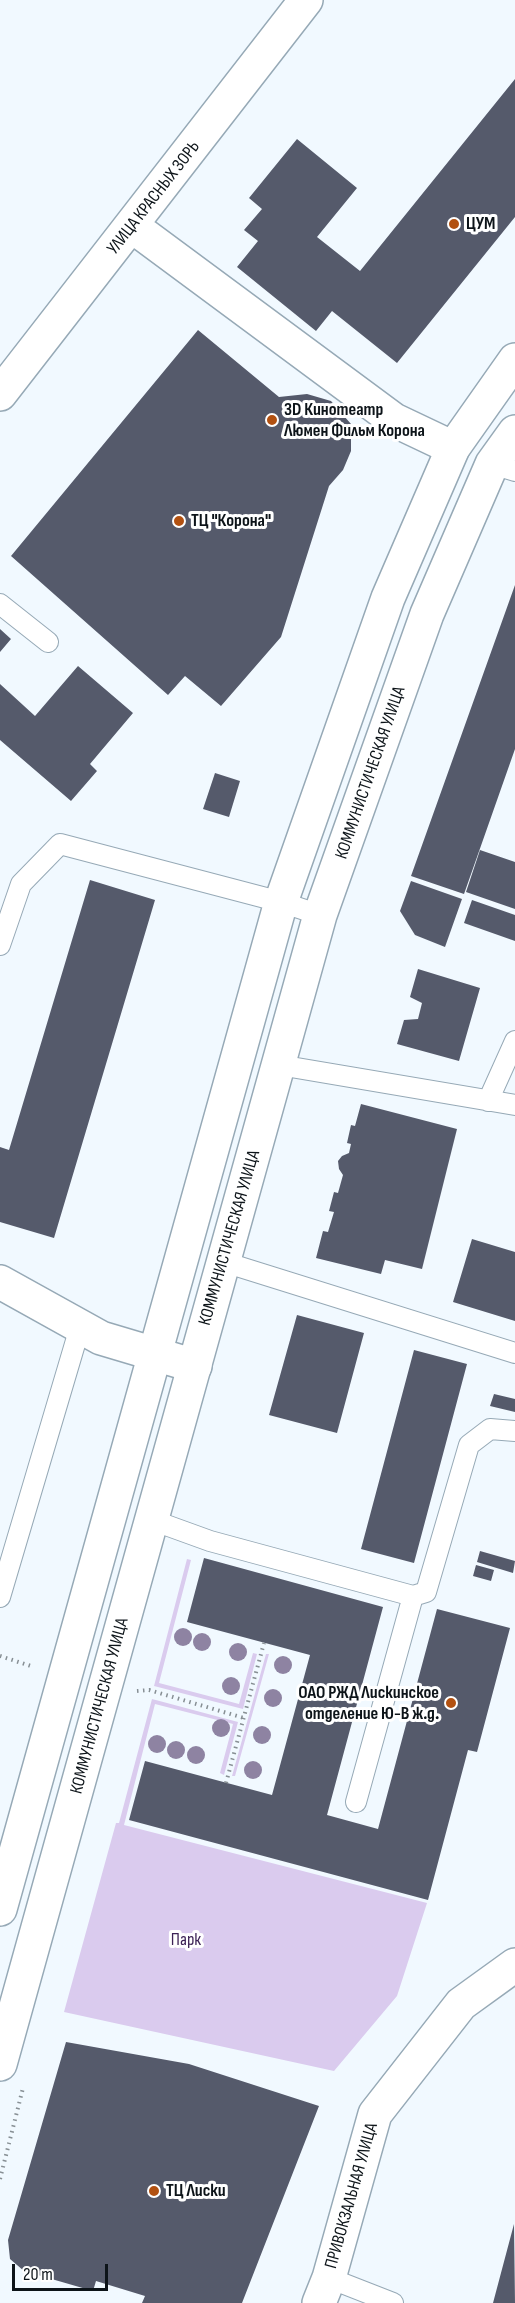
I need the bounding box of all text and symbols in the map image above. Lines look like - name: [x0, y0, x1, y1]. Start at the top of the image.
- street label: УЛИЦА КРАСНЫХ ЗОРЬ: [103, 137, 205, 259]
- place label: ЦУМ: [466, 213, 495, 235]
- marker: ЦУМ: [447, 217, 461, 231]
- place label: 3D Кинотеатр Люмен Фильм Корона: [284, 399, 425, 442]
- marker: 3D Кинотеатр Люмен Фильм Корона: [265, 413, 279, 427]
- place label: ТЦ "Корона": [191, 510, 271, 532]
- marker: ТЦ "Корона": [172, 514, 186, 528]
- street label: КОММУНИСТИЧЕСКАЯ УЛИЦА: [331, 684, 411, 862]
- street label: КОММУНИСТИЧЕСКАЯ УЛИЦА: [195, 1148, 265, 1328]
- street label: КОММУНИСТИЧЕСКАЯ УЛИЦА: [66, 1616, 134, 1796]
- place label: ОАО РЖД Лискинское отделение Ю-В ж.д.: [298, 1682, 439, 1724]
- marker: ОАО РЖД Лискинское отделение Ю-В ж.д.: [444, 1696, 458, 1710]
- park label: Парк: [171, 1929, 201, 1951]
- street label: ПРИВОКЗАЛЬНАЯ УЛИЦА: [321, 2121, 383, 2271]
- place label: ТЦ Лиски: [166, 2180, 226, 2202]
- marker: ТЦ Лиски: [147, 2184, 161, 2198]
- scale bar: [15, 2252, 111, 2290]
- text: 20 m: [23, 2264, 53, 2285]

